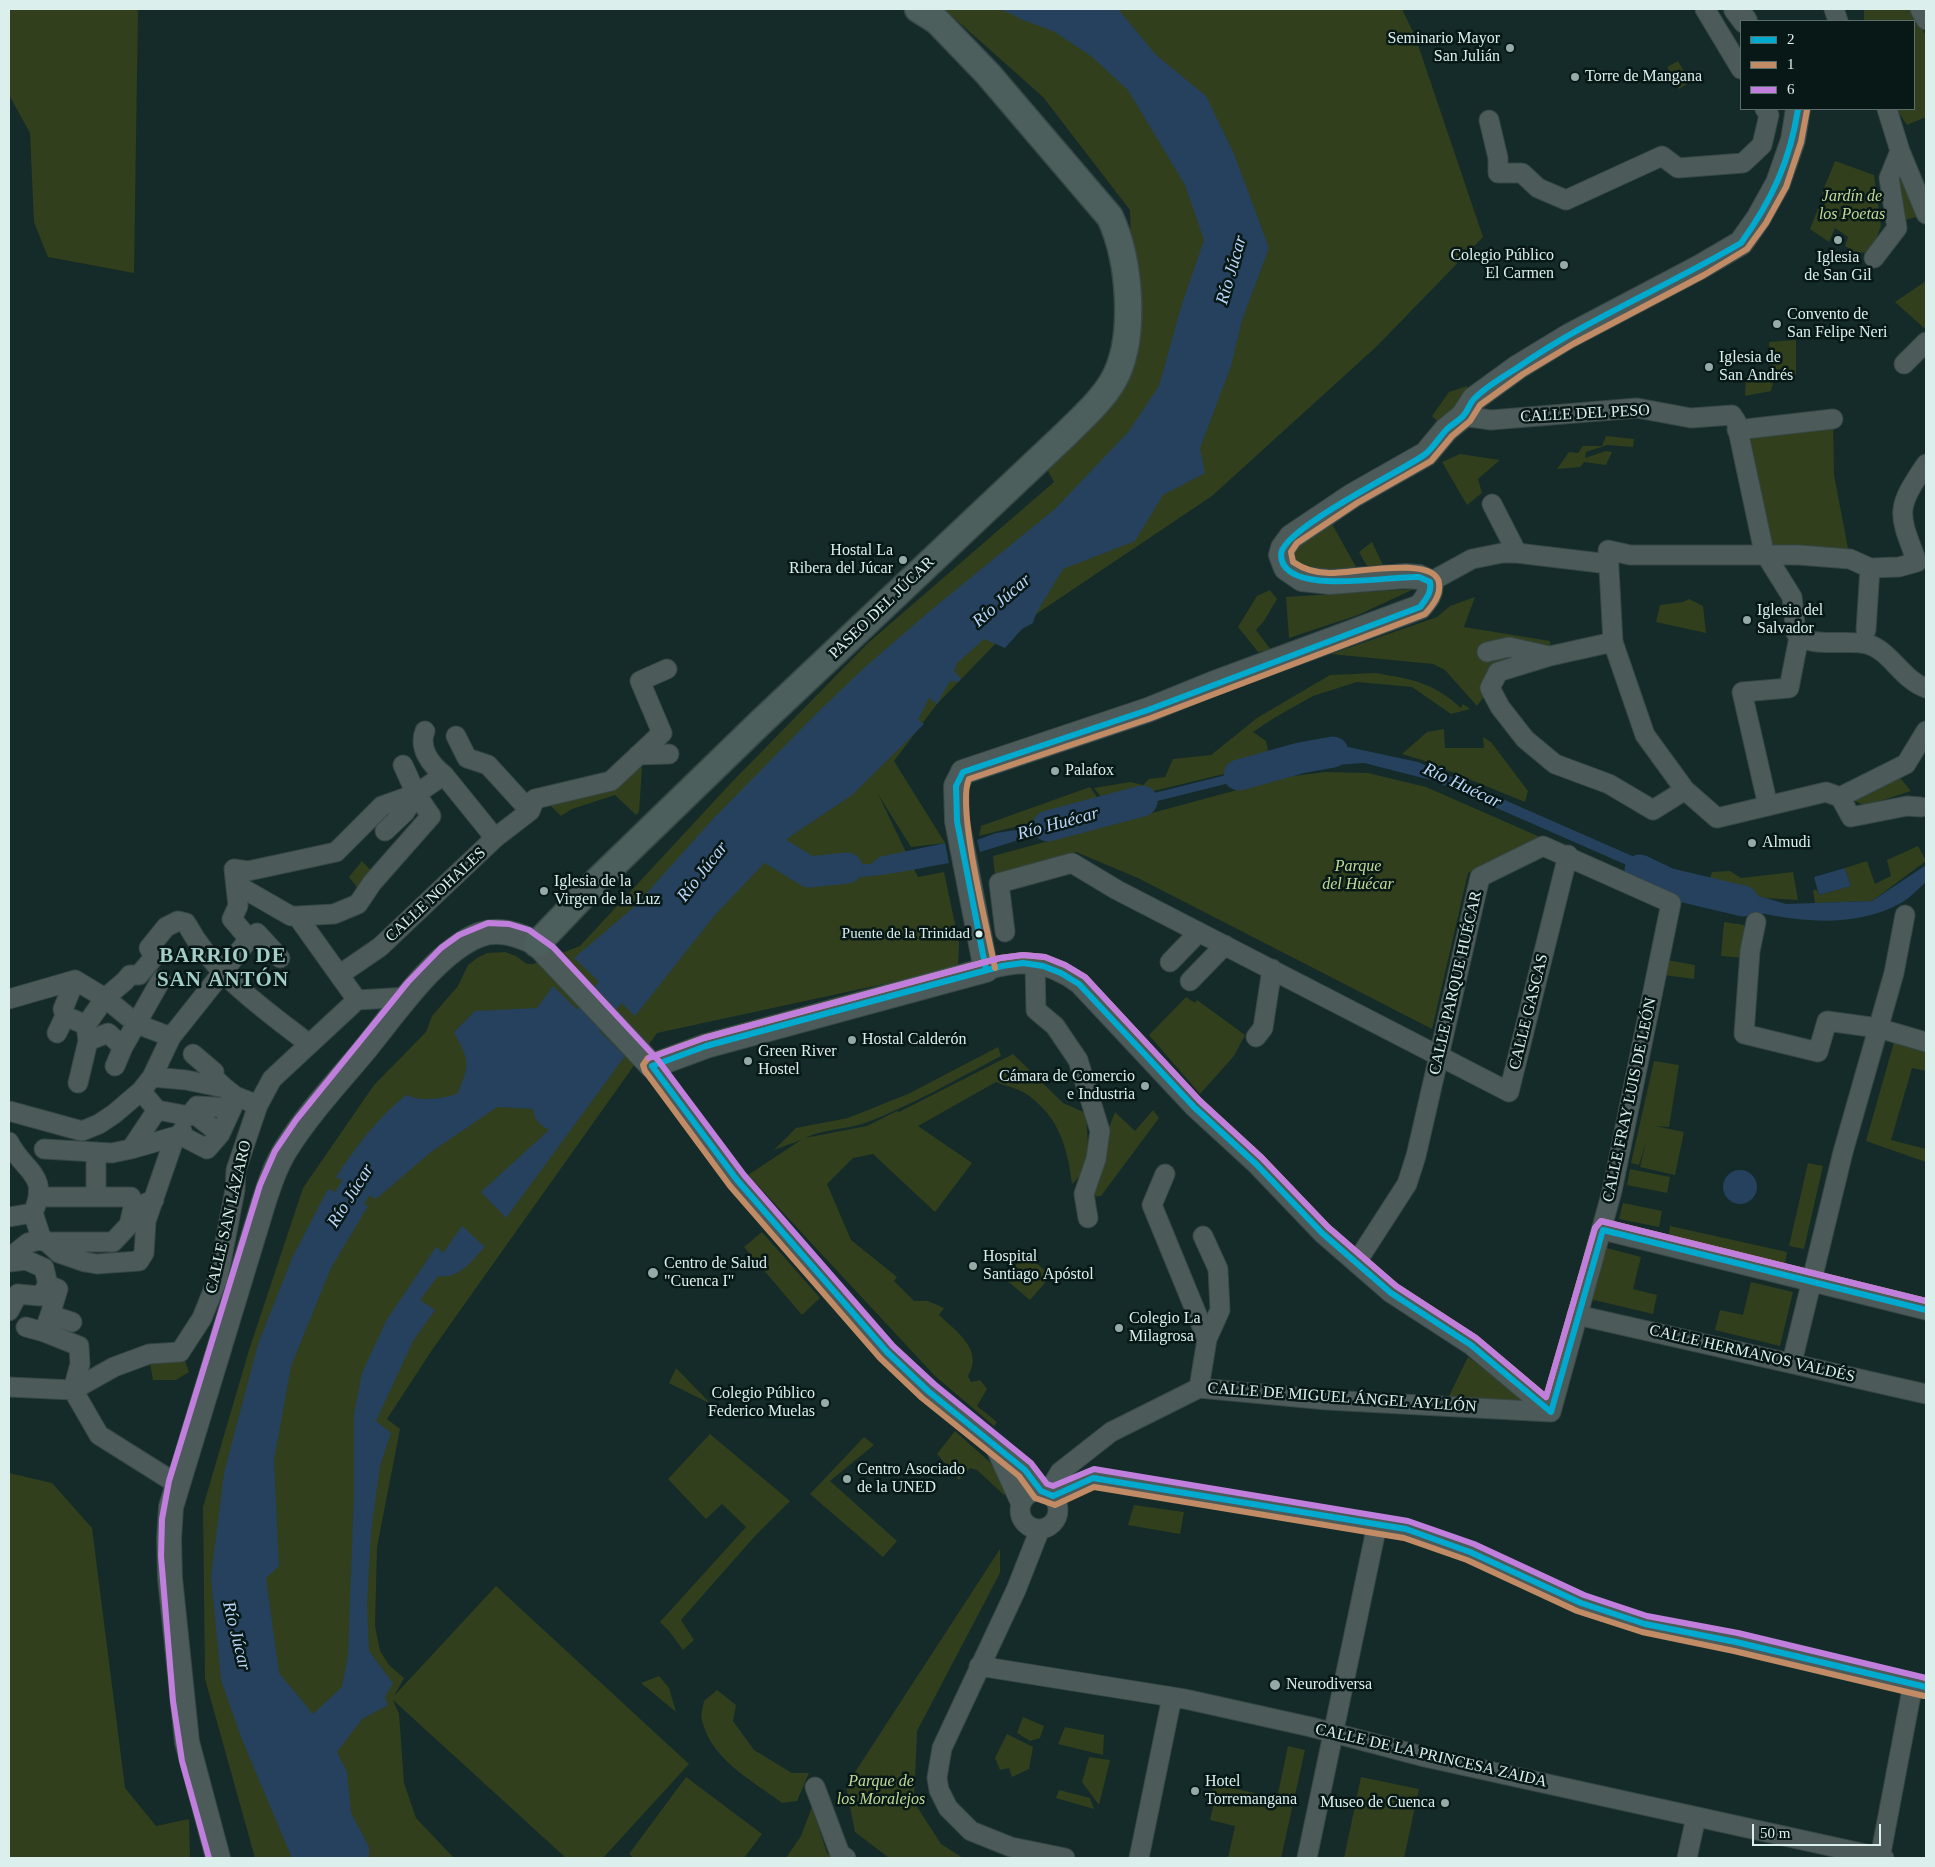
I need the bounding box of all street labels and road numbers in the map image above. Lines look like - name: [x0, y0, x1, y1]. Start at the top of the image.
- street label: CALLE DEL PESO: [1520, 401, 1650, 427]
- street label: PASEO DEL JÚCAR: [825, 553, 939, 663]
- street label: CALLE NOHALES: [382, 844, 490, 946]
- street label: CALLE PARQUE HUÉCAR: [1426, 889, 1486, 1077]
- street label: CALLE GASCAS: [1505, 952, 1553, 1072]
- street label: CALLE FRAY LUIS DE LEÓN: [1599, 996, 1661, 1204]
- street label: CALLE SAN LÁZARO: [202, 1139, 256, 1295]
- street label: CALLE HERMANOS VALDÉS: [1647, 1321, 1857, 1387]
- street label: CALLE DE MIGUEL ÁNGEL AYLLÓN: [1207, 1379, 1477, 1417]
- street label: CALLE DE LA PRINCESA ZAIDA: [1313, 1720, 1549, 1792]

